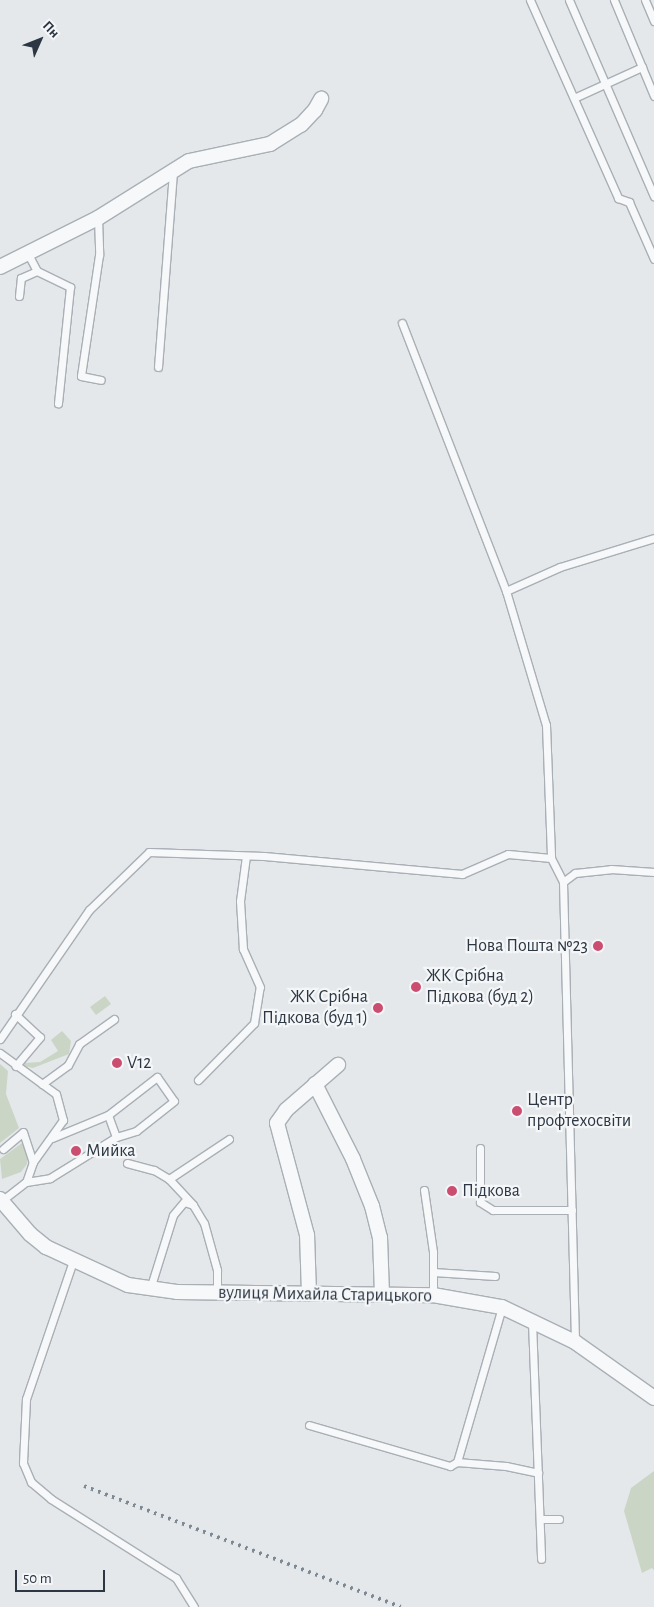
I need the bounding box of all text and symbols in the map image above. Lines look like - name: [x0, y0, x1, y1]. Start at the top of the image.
- north arrow: [15, 15, 65, 65]
- text: Пн: [40, 19, 62, 41]
- place label: Нова Пошта №23: [466, 935, 588, 957]
- marker: Нова Пошта №23: [592, 940, 604, 952]
- place label: ЖК Срібна Підкова (буд 2): [426, 966, 534, 1009]
- marker: ЖК Срібна Підкова (буд 2): [410, 981, 422, 993]
- place label: ЖК Срібна Підкова (буд 1): [262, 987, 368, 1030]
- marker: ЖК Срібна Підкова (буд 1): [372, 1002, 384, 1014]
- place label: V12: [127, 1052, 152, 1074]
- marker: V12: [111, 1057, 123, 1069]
- place label: Центр профтехосвіти: [527, 1090, 631, 1132]
- marker: Центр профтехосвіти: [511, 1105, 523, 1117]
- place label: Мийка: [86, 1140, 135, 1162]
- marker: Мийка: [70, 1145, 82, 1157]
- place label: Підкова: [462, 1180, 520, 1202]
- marker: Підкова: [446, 1185, 458, 1197]
- street label: вулиця Михайла Старицького: [218, 1282, 432, 1308]
- scale bar: [18, 1560, 108, 1592]
- text: 50 m: [23, 1571, 52, 1586]

